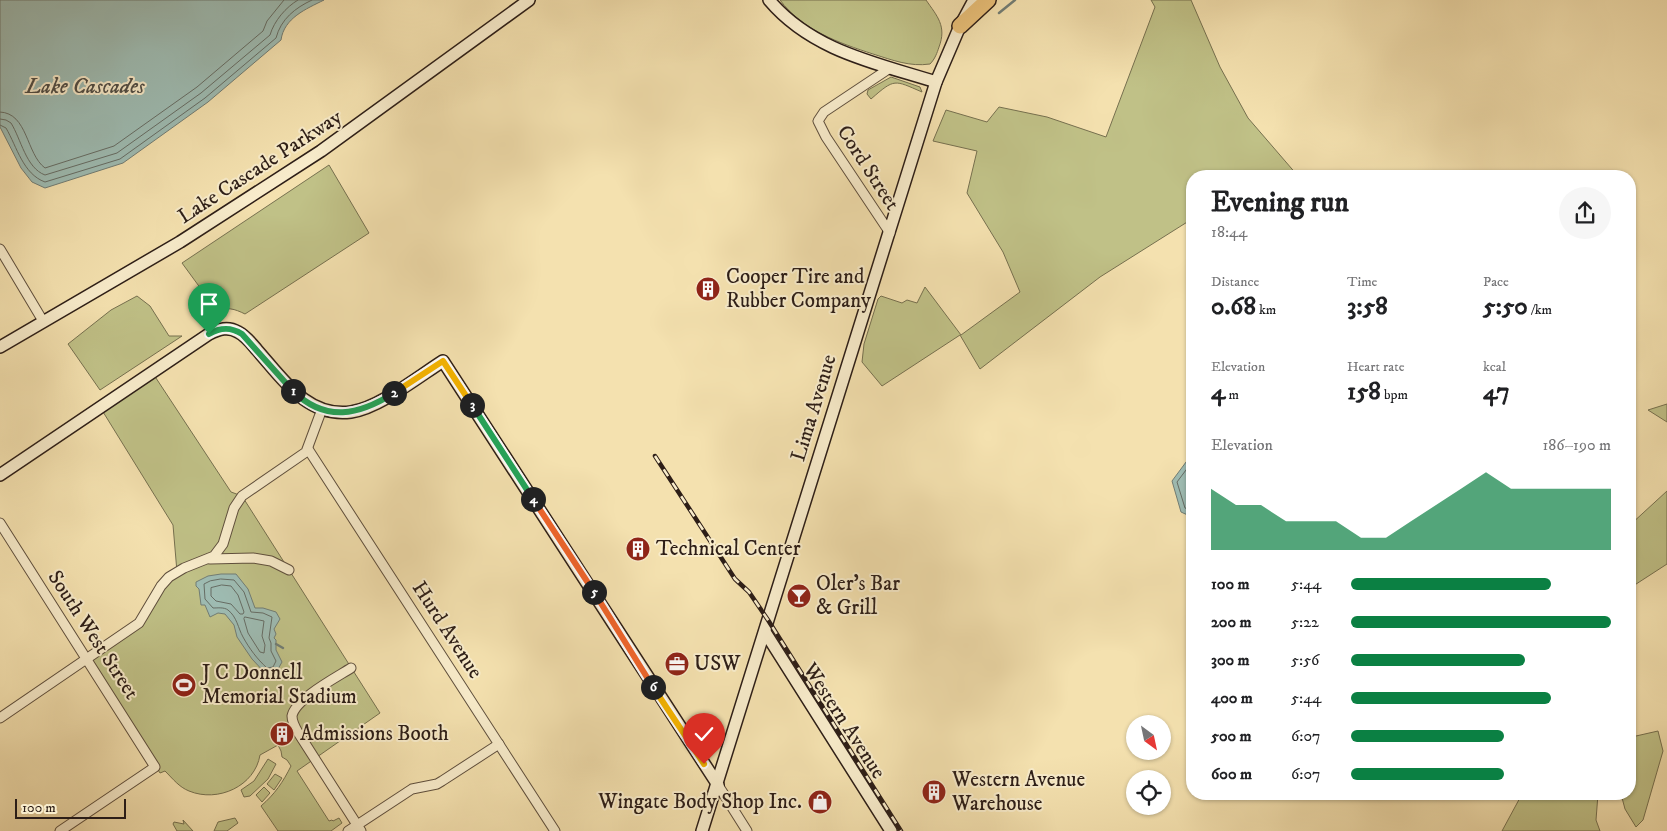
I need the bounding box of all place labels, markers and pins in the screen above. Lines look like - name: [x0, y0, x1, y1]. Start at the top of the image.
- place label: Cooper Tire and Rubber Company: [726, 264, 872, 314]
- building icon: Cooper Tire and Rubber Company: [695, 276, 721, 302]
- pin: [188, 283, 230, 334]
- pin: 1: [280, 378, 306, 404]
- pin: 2: [382, 380, 406, 406]
- pin: 3: [460, 392, 484, 418]
- pin: 4: [520, 486, 546, 512]
- building icon: Technical Center: [625, 536, 651, 562]
- place label: Technical Center: [656, 536, 801, 562]
- place label: Oler's Bar & Grill: [816, 571, 900, 621]
- pin: 5: [582, 580, 606, 604]
- bar icon: Oler's Bar & Grill: [786, 583, 812, 609]
- office icon: USW: [664, 651, 690, 677]
- place label: USW: [694, 651, 741, 677]
- place label: J C Donnell Memorial Stadium: [200, 660, 357, 710]
- sports icon: J C Donnell Memorial Stadium: [171, 672, 197, 698]
- pin: 6: [640, 674, 666, 700]
- pin: [683, 713, 725, 764]
- building icon: Admissions Booth: [269, 721, 295, 747]
- place label: Admissions Booth: [300, 721, 449, 747]
- place label: Western Avenue Warehouse: [951, 767, 1086, 817]
- building icon: Western Avenue Warehouse: [921, 779, 947, 805]
- place label: Wingate Body Shop Inc.: [597, 789, 802, 815]
- shop icon: Wingate Body Shop Inc.: [807, 789, 833, 815]

